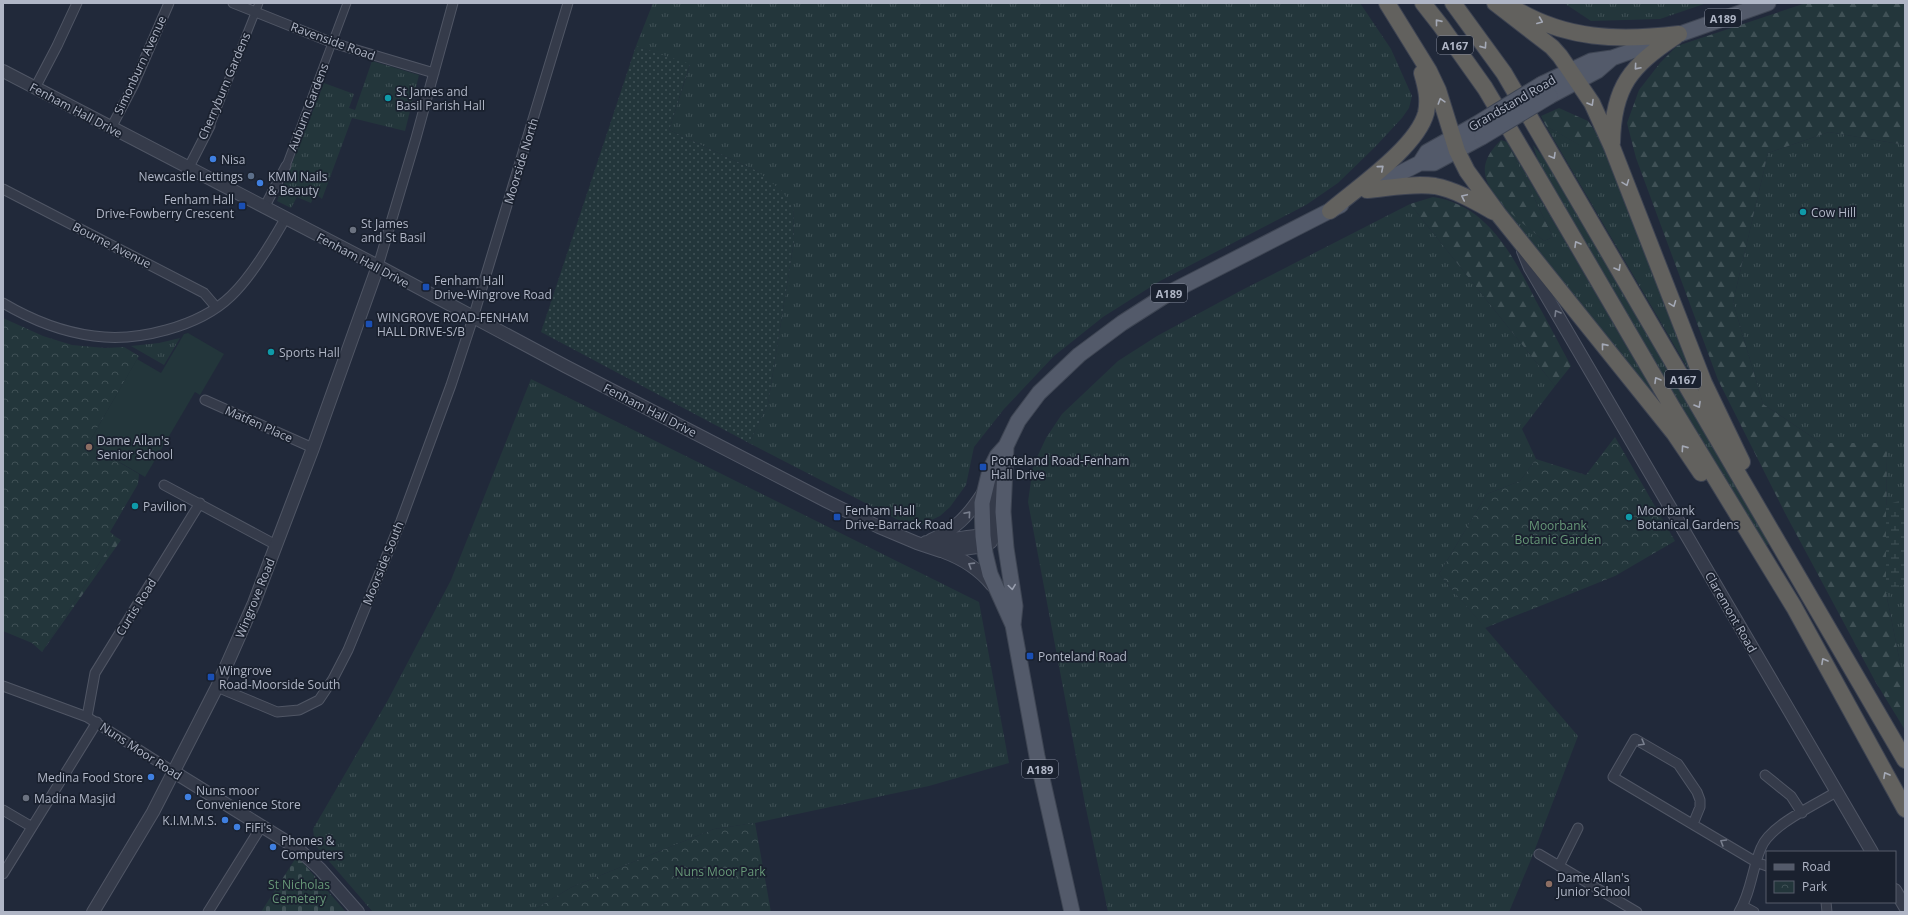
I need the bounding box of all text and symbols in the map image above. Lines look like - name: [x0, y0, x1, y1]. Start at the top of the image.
- road number: A189: [1705, 9, 1741, 27]
- street label: Simonburn Avenue: [110, 13, 170, 117]
- one-way arrow: [1535, 16, 1543, 24]
- street label: Ravenside Road: [288, 18, 378, 64]
- one-way arrow: [1436, 19, 1443, 26]
- street label: Cherryburn Gardens: [194, 29, 254, 142]
- road number: A167: [1437, 36, 1473, 54]
- one-way arrow: [1479, 41, 1486, 48]
- street label: Auburn Gardens: [283, 61, 333, 153]
- one-way arrow: [1635, 62, 1642, 69]
- street label: Grandstand Road: [1465, 71, 1559, 135]
- street label: Fenham Hall Drive: [27, 78, 126, 142]
- place label: St James and Basil Parish Hall: [396, 83, 485, 114]
- marker: St James and Basil Parish Hall: [383, 93, 393, 103]
- one-way arrow: [1437, 97, 1446, 104]
- one-way arrow: [1586, 99, 1593, 106]
- street label: Moorside North: [500, 116, 542, 206]
- place label: Nisa: [221, 151, 245, 168]
- one-way arrow: [1548, 152, 1555, 159]
- marker: Nisa: [208, 154, 218, 164]
- one-way arrow: [1377, 166, 1384, 173]
- place label: Newcastle Lettings: [138, 168, 243, 185]
- place label: KMM Nails & Beauty: [268, 168, 328, 199]
- marker: Newcastle Lettings: [246, 171, 256, 181]
- marker: KMM Nails & Beauty: [255, 178, 265, 188]
- one-way arrow: [1621, 179, 1629, 186]
- place label: Fenham Hall Drive-Fowberry Crescent: [96, 191, 234, 222]
- one-way arrow: [1461, 194, 1469, 202]
- marker: Fenham Hall Drive-Fowberry Crescent: [237, 201, 247, 211]
- place label: Cow Hill: [1811, 204, 1856, 221]
- marker: Cow Hill: [1798, 207, 1808, 217]
- place label: St James and St Basil: [361, 215, 426, 246]
- street label: Bourne Avenue: [70, 218, 155, 272]
- marker: St James and St Basil: [348, 225, 358, 235]
- street label: Fenham Hall Drive: [314, 228, 413, 292]
- one-way arrow: [1575, 241, 1582, 248]
- one-way arrow: [1614, 264, 1621, 271]
- place label: Fenham Hall Drive-Wingrove Road: [434, 272, 552, 303]
- marker: Fenham Hall Drive-Wingrove Road: [421, 282, 431, 292]
- road number: A189: [1151, 284, 1187, 302]
- one-way arrow: [1669, 301, 1677, 308]
- place label: WINGROVE ROAD-FENHAM HALL DRIVE-S/B: [377, 309, 529, 340]
- one-way arrow: [1555, 310, 1562, 317]
- marker: WINGROVE ROAD-FENHAM HALL DRIVE-S/B: [364, 319, 374, 329]
- place label: Sports Hall: [279, 344, 340, 361]
- one-way arrow: [1601, 344, 1608, 351]
- marker: Sports Hall: [266, 347, 276, 357]
- road number: A167: [1665, 370, 1701, 388]
- one-way arrow: [1654, 377, 1662, 384]
- street label: Fenham Hall Drive: [600, 379, 700, 441]
- one-way arrow: [1694, 401, 1701, 408]
- street label: Matfen Place: [222, 402, 296, 447]
- place label: Dame Allan's Senior School: [97, 432, 173, 463]
- marker: Dame Allan's Senior School: [84, 442, 94, 452]
- one-way arrow: [1682, 446, 1689, 453]
- place label: Ponteland Road-Fenham Hall Drive: [991, 452, 1129, 483]
- marker: Ponteland Road-Fenham Hall Drive: [978, 462, 988, 472]
- place label: Pavilion: [143, 498, 187, 515]
- marker: Pavilion: [130, 501, 140, 511]
- place label: Fenham Hall Drive-Barrack Road: [845, 502, 953, 533]
- place label: Moorbank Botanical Gardens: [1637, 502, 1740, 533]
- one-way arrow: [963, 511, 970, 519]
- marker: Fenham Hall Drive-Barrack Road: [832, 512, 842, 522]
- marker: Moorbank Botanical Gardens: [1624, 512, 1634, 522]
- park label: Moorbank Botanic Garden: [1515, 517, 1601, 548]
- street label: Moorside South: [358, 519, 408, 607]
- street label: Wingrove Road: [231, 556, 279, 640]
- one-way arrow: [968, 563, 975, 570]
- street label: Claremont Road: [1701, 569, 1761, 655]
- street label: Curtis Road: [112, 575, 160, 639]
- one-way arrow: [1007, 584, 1016, 590]
- place label: Ponteland Road: [1038, 648, 1127, 665]
- marker: Ponteland Road: [1025, 651, 1035, 661]
- one-way arrow: [1821, 657, 1828, 665]
- place label: Wingrove Road-Moorside South: [219, 662, 340, 693]
- marker: Wingrove Road-Moorside South: [206, 672, 216, 682]
- street label: Nuns Moor Road: [97, 718, 185, 784]
- one-way arrow: [1638, 739, 1645, 746]
- road number: A189: [1022, 760, 1058, 778]
- place label: Medina Food Store: [37, 769, 143, 786]
- one-way arrow: [1884, 771, 1891, 779]
- marker: Medina Food Store: [146, 772, 156, 782]
- place label: Nuns moor Convenience Store: [196, 782, 301, 813]
- place label: Madina Masjid: [34, 790, 116, 807]
- marker: Nuns moor Convenience Store: [183, 792, 193, 802]
- marker: Madina Masjid: [21, 793, 31, 803]
- place label: K.I.M.M.S.: [162, 812, 217, 829]
- marker: K.I.M.M.S.: [220, 815, 230, 825]
- place label: FiFi's: [245, 819, 272, 836]
- marker: FiFi's: [232, 822, 242, 832]
- place label: Phones & Computers: [281, 832, 344, 863]
- one-way arrow: [1720, 839, 1727, 846]
- marker: Phones & Computers: [268, 842, 278, 852]
- legend: [1766, 851, 1896, 903]
- text: Road: [1802, 858, 1831, 875]
- park label: Nuns Moor Park: [675, 863, 766, 880]
- place label: Dame Allan's Junior School: [1556, 869, 1630, 900]
- park label: St Nicholas Cemetery: [268, 876, 330, 907]
- text: Park: [1802, 878, 1828, 895]
- marker: Dame Allan's Junior School: [1544, 879, 1554, 889]

